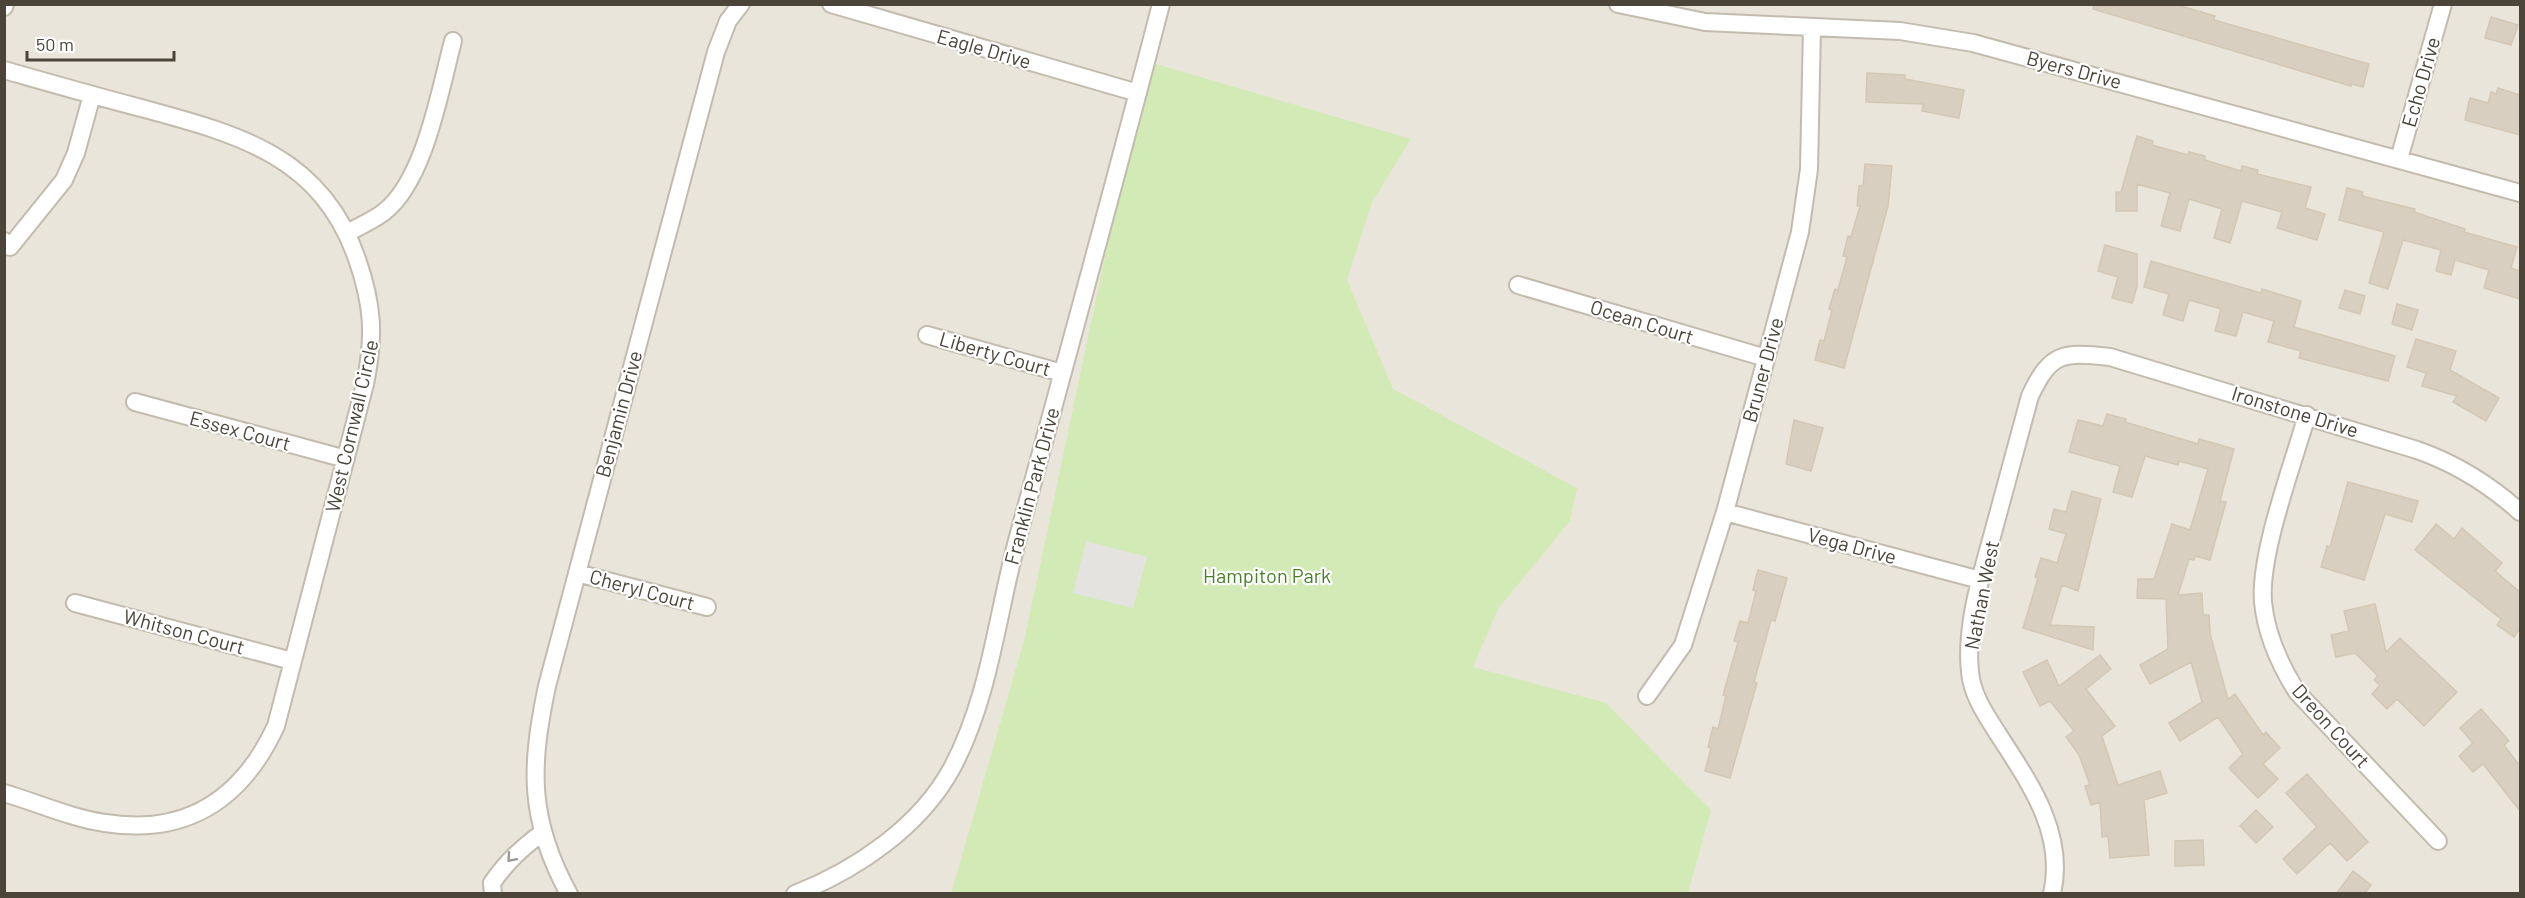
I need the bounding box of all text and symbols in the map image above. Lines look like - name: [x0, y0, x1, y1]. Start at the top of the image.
- street label: Eagle Drive: [934, 23, 1034, 73]
- scale bar: [27, 24, 174, 62]
- text: 50 m: [36, 33, 74, 55]
- street label: Echo Drive: [2396, 34, 2444, 130]
- street label: Byers Drive: [2024, 45, 2124, 93]
- street label: Ocean Court: [1588, 294, 1697, 348]
- street label: Bruner Drive: [1737, 315, 1788, 425]
- street label: Liberty Court: [937, 326, 1054, 380]
- street label: West Cornwall Circle: [319, 337, 383, 514]
- street label: Benjamin Drive: [590, 348, 646, 480]
- street label: Ironstone Drive: [2229, 380, 2362, 442]
- street label: Essex Court: [187, 405, 293, 455]
- street label: Franklin Park Drive: [999, 405, 1064, 567]
- street label: Vega Drive: [1805, 522, 1899, 568]
- street label: Nathan West: [1959, 538, 2003, 651]
- park label: Hampiton Park: [1203, 563, 1331, 587]
- street label: Cheryl Court: [587, 564, 697, 615]
- street label: Whitson Court: [121, 603, 248, 659]
- street label: Dreon Court: [2288, 678, 2376, 772]
- one-way arrow: [507, 851, 518, 862]

